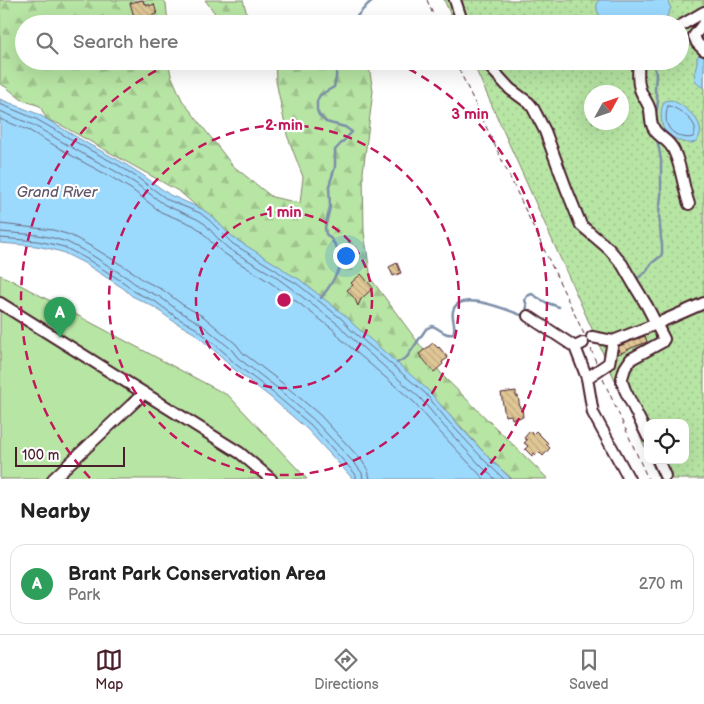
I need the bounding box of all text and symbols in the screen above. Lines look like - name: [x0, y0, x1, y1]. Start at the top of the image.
- search box: [15, 15, 689, 70]
- icon: search: [33, 29, 61, 57]
- text: Search here: [73, 31, 178, 54]
- north arrow: [584, 85, 629, 130]
- text: 3 min: [451, 105, 489, 124]
- text: 2 min: [265, 116, 303, 135]
- water label: Grand River: [17, 183, 99, 202]
- text: 1 min: [266, 203, 302, 222]
- your location: [333, 243, 359, 269]
- centre of rings: [275, 291, 293, 309]
- pin: A: [44, 297, 76, 338]
- map controls: [644, 419, 689, 464]
- button: locate: [644, 419, 689, 464]
- scale bar: [15, 444, 125, 467]
- text: 100 m: [22, 447, 59, 464]
- text: Nearby: [20, 499, 90, 524]
- text: Brant Park Conservation Area: [68, 563, 326, 586]
- text: A: [32, 575, 42, 594]
- text: 270 m: [639, 575, 683, 594]
- text: Park: [68, 586, 100, 605]
- tab: Map: [95, 646, 124, 693]
- tab: Directions: [314, 646, 379, 693]
- tab: Saved: [569, 646, 609, 693]

